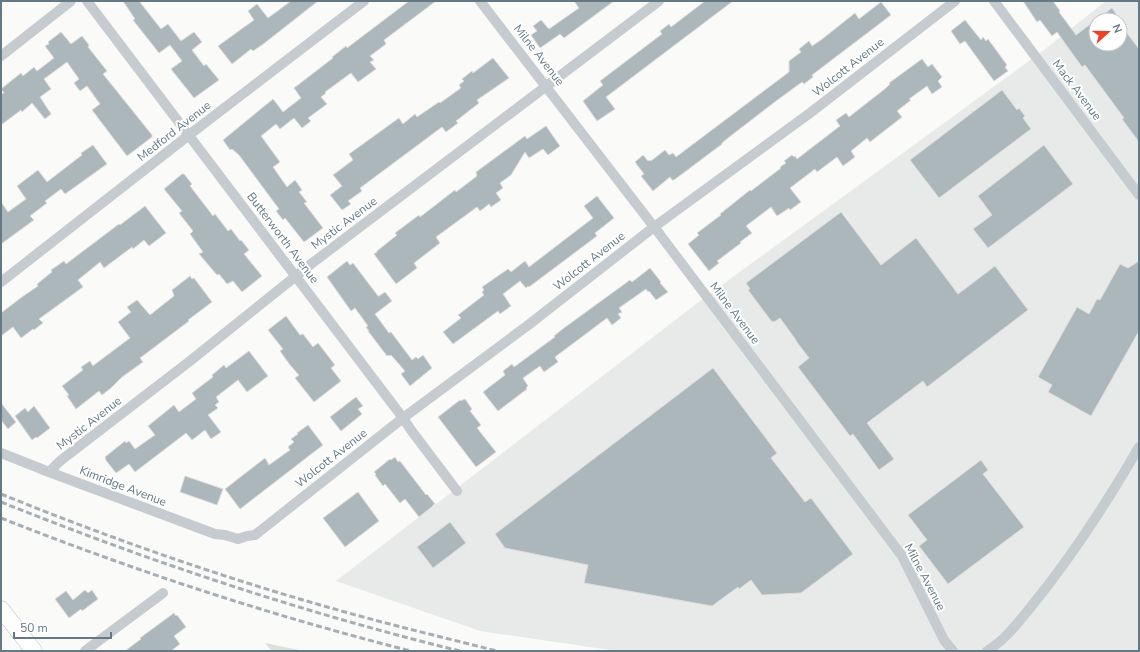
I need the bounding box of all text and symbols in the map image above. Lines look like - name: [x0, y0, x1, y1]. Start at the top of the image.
- north arrow: [1088, 12, 1128, 52]
- street label: Milne Avenue: [510, 21, 568, 89]
- text: N: [1108, 22, 1125, 35]
- street label: Wolcott Avenue: [809, 34, 887, 100]
- street label: Mack Avenue: [1049, 56, 1105, 124]
- street label: Medford Avenue: [134, 97, 214, 165]
- street label: Butterworth Avenue: [243, 189, 323, 287]
- street label: Mystic Avenue: [308, 193, 380, 253]
- street label: Wolcott Avenue: [550, 228, 628, 294]
- street label: Milne Avenue: [706, 279, 764, 347]
- street label: Mystic Avenue: [53, 393, 125, 453]
- street label: Wolcott Avenue: [292, 425, 370, 491]
- street label: Kimridge Avenue: [77, 462, 169, 510]
- street label: Milne Avenue: [901, 541, 949, 613]
- scale bar: [14, 614, 111, 640]
- text: 50 m: [20, 620, 48, 636]

